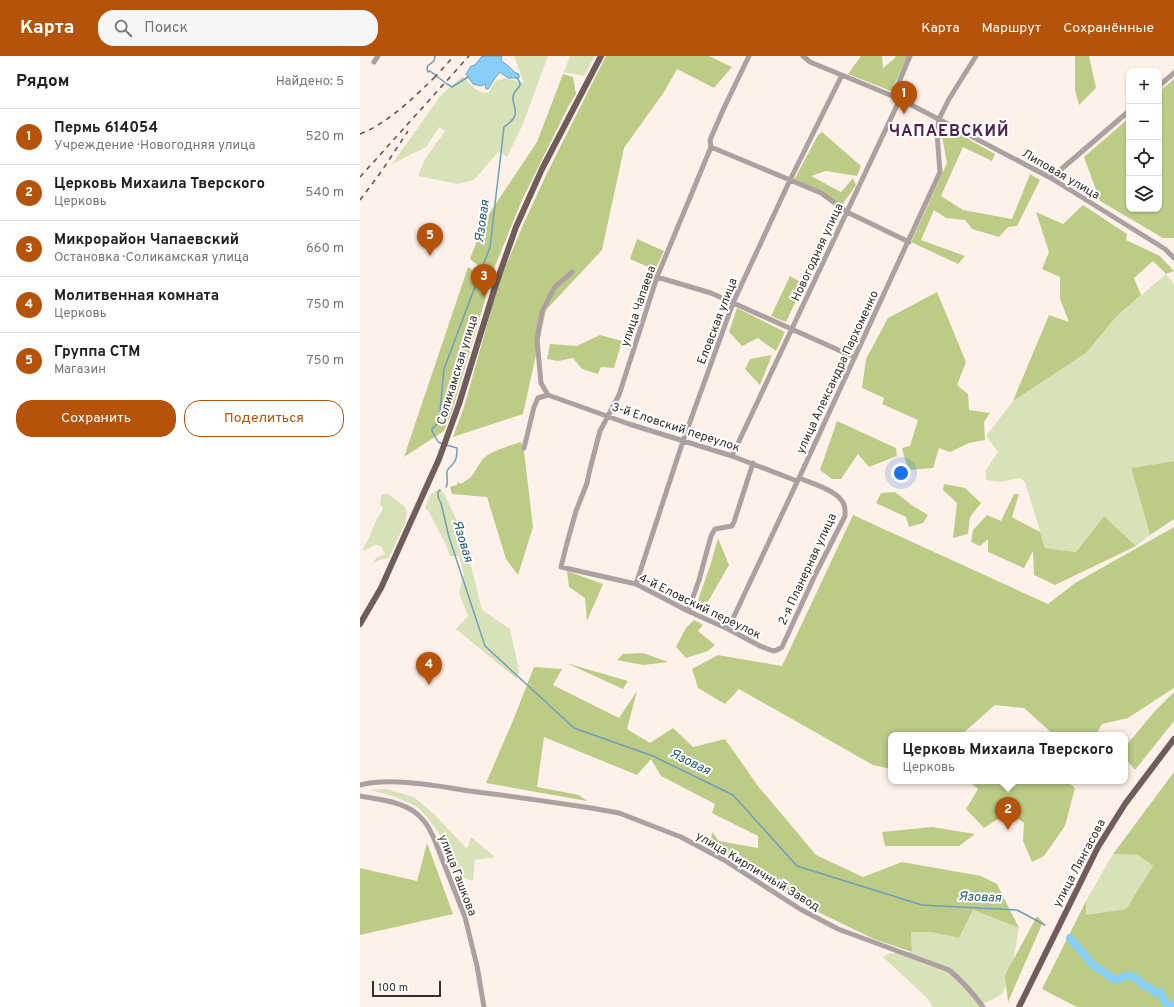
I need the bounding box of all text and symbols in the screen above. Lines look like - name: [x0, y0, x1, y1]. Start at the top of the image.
- search box: [98, 10, 378, 46]
- text: Карта: [20, 16, 74, 40]
- icon: search: [112, 17, 134, 39]
- text: Поиск: [144, 19, 188, 38]
- text: Карта: [921, 20, 960, 37]
- text: Маршрут: [982, 20, 1041, 37]
- text: Сохранённые: [1063, 20, 1154, 37]
- map controls: [1126, 68, 1162, 212]
- button: +: [1126, 68, 1162, 104]
- text: Рядом: [16, 71, 69, 93]
- text: Найдено: 5: [276, 74, 344, 90]
- pin: 1: [891, 81, 917, 114]
- button: −: [1126, 104, 1162, 140]
- text: Пермь 614054: [54, 119, 158, 138]
- district label: ЧАПАЕВСКИЙ: [889, 120, 1009, 142]
- text: 1: [26, 129, 32, 145]
- text: 520 m: [306, 129, 344, 145]
- text: Учреждение · Новогодняя улица: [54, 138, 255, 154]
- button: locate: [1126, 140, 1162, 176]
- street label: Липовая улица: [1019, 146, 1102, 204]
- text: Церковь Михаила Тверского: [54, 175, 265, 194]
- button: layers: [1126, 176, 1162, 212]
- text: 2: [25, 185, 33, 201]
- text: 540 m: [305, 185, 344, 201]
- text: Церковь: [54, 194, 107, 210]
- water label: Язовая: [472, 199, 494, 244]
- street label: Новогодняя улица: [788, 201, 848, 304]
- pin: 5: [417, 223, 443, 256]
- text: Микрорайон Чапаевский: [54, 231, 239, 250]
- text: 3: [25, 241, 33, 257]
- text: 660 m: [306, 241, 344, 257]
- text: Остановка · Соликамская улица: [54, 250, 249, 266]
- pin: 3: [471, 264, 497, 297]
- street label: улица Чапаева: [618, 264, 660, 349]
- street label: Еловская улица: [694, 276, 742, 367]
- text: Молитвенная комната: [54, 287, 219, 306]
- street label: улица Александра Пархоменко: [793, 288, 883, 457]
- text: 4: [25, 297, 33, 313]
- text: 750 m: [307, 297, 344, 313]
- text: Церковь: [54, 306, 107, 322]
- street label: Соликамская улица: [434, 314, 482, 427]
- text: Группа СТМ: [54, 343, 140, 362]
- text: 5: [25, 353, 33, 369]
- text: 750 m: [307, 353, 344, 369]
- text: Магазин: [54, 362, 106, 378]
- button: Сохранить: [16, 400, 176, 437]
- button: Поделиться: [184, 400, 344, 437]
- street label: 3-й Еловский переулок: [610, 400, 742, 456]
- your location: [891, 463, 911, 483]
- street label: 2-я Планерная улица: [775, 511, 841, 628]
- water label: Язовая: [448, 519, 476, 565]
- street label: 4-й Еловский переулок: [636, 570, 764, 644]
- pin: 4: [416, 652, 442, 685]
- popup: [888, 732, 1128, 784]
- text: Церковь Михаила Тверского: [902, 741, 1114, 760]
- water label: Язовая: [667, 746, 713, 779]
- text: Церковь: [902, 760, 955, 776]
- pin: 2: [995, 797, 1021, 830]
- street label: улица Лянгасова: [1050, 817, 1110, 910]
- street label: улица Кирпичный Завод: [692, 828, 823, 915]
- street label: улица Гашкова: [434, 832, 480, 918]
- water label: Язовая: [958, 889, 1002, 907]
- scale bar: [372, 979, 441, 998]
- text: 100 m: [378, 981, 408, 995]

